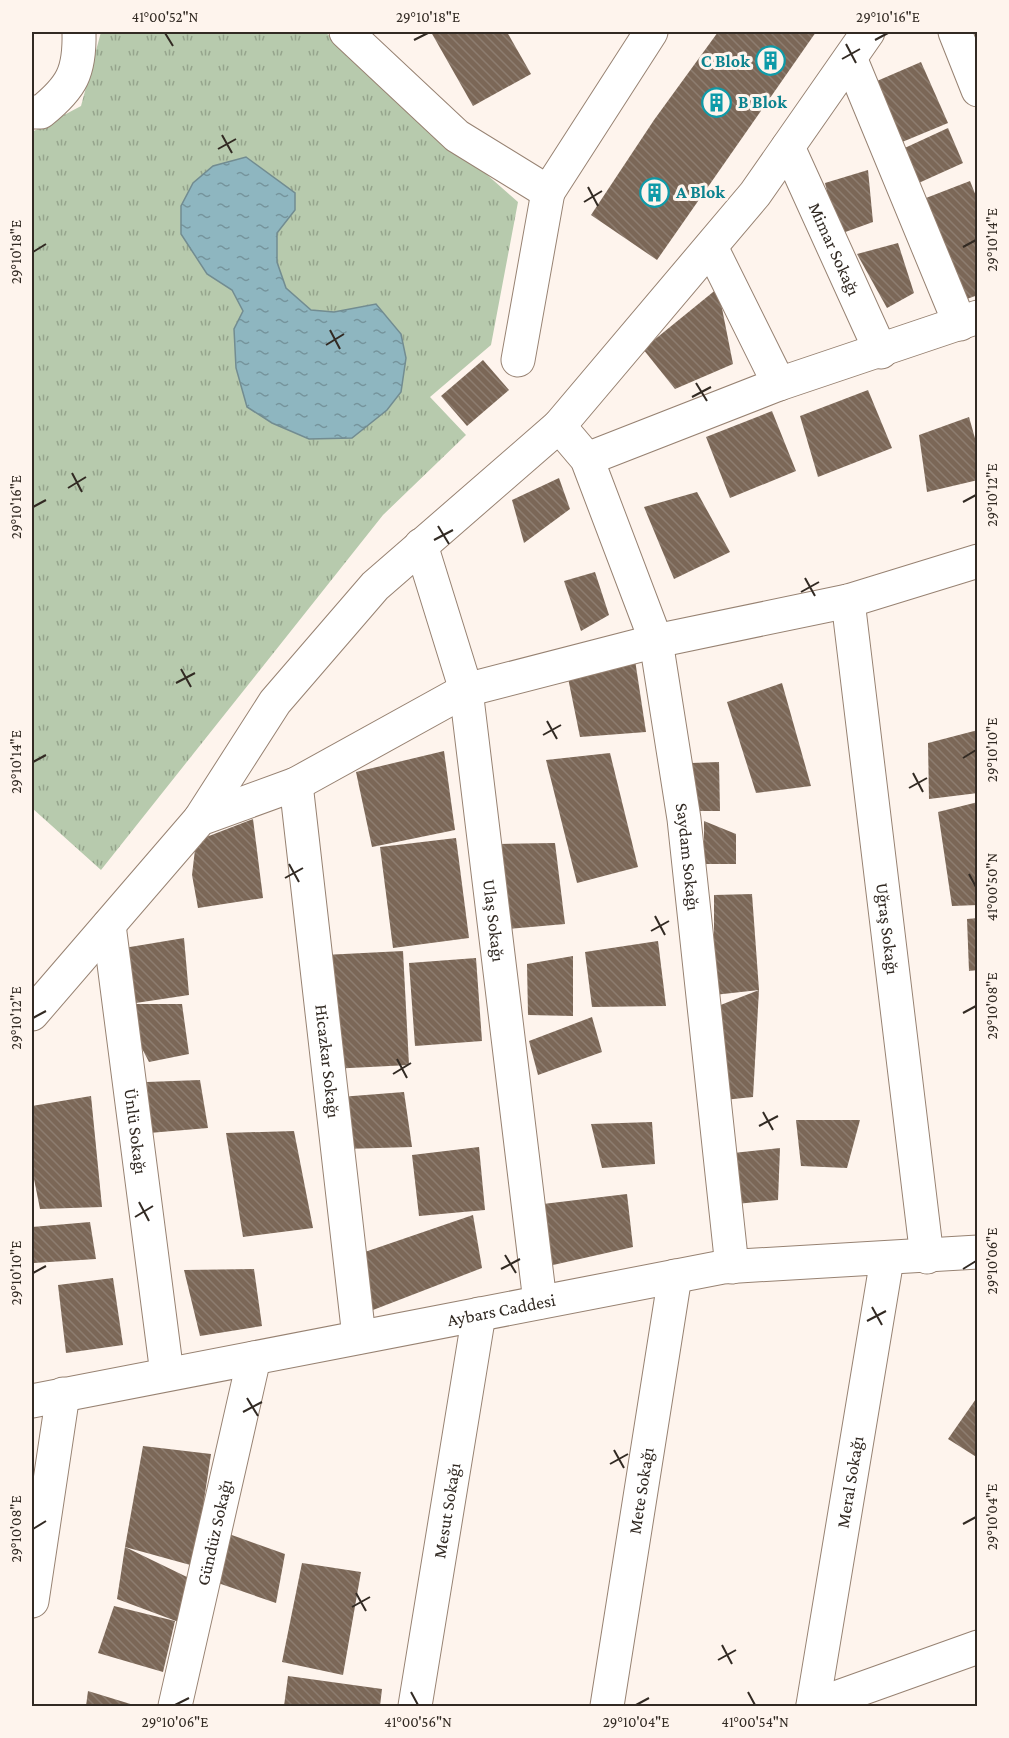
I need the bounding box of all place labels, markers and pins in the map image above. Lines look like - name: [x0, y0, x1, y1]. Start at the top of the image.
- building icon: C Blok: [755, 45, 787, 77]
- place label: C Blok: [701, 51, 750, 71]
- building icon: B Blok: [701, 86, 733, 118]
- place label: B Blok: [738, 92, 787, 112]
- building icon: A Blok: [639, 176, 671, 208]
- place label: A Blok: [675, 182, 725, 202]

